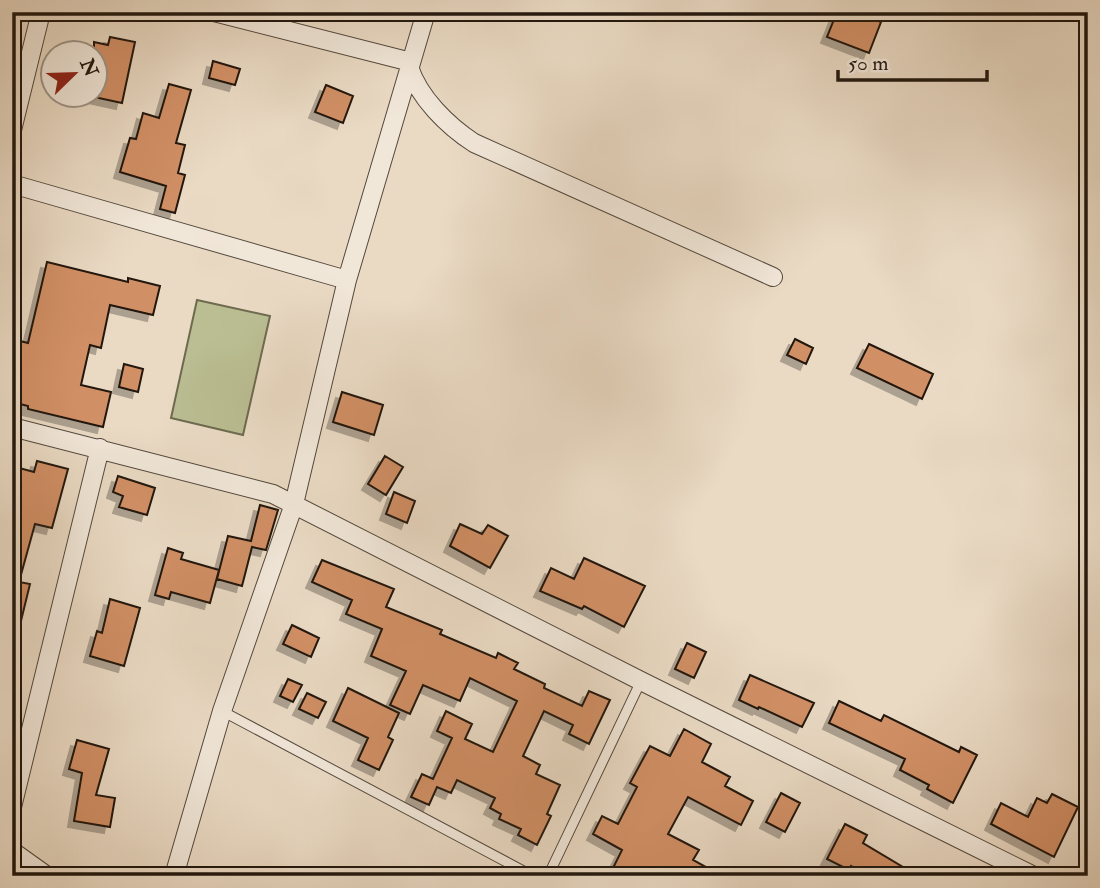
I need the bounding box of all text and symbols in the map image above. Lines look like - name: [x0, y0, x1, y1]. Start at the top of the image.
- north arrow: [38, 38, 108, 108]
- scale bar: [838, 38, 986, 82]
- text: 50 m: [848, 50, 889, 77]
- text: N: [74, 54, 103, 81]

